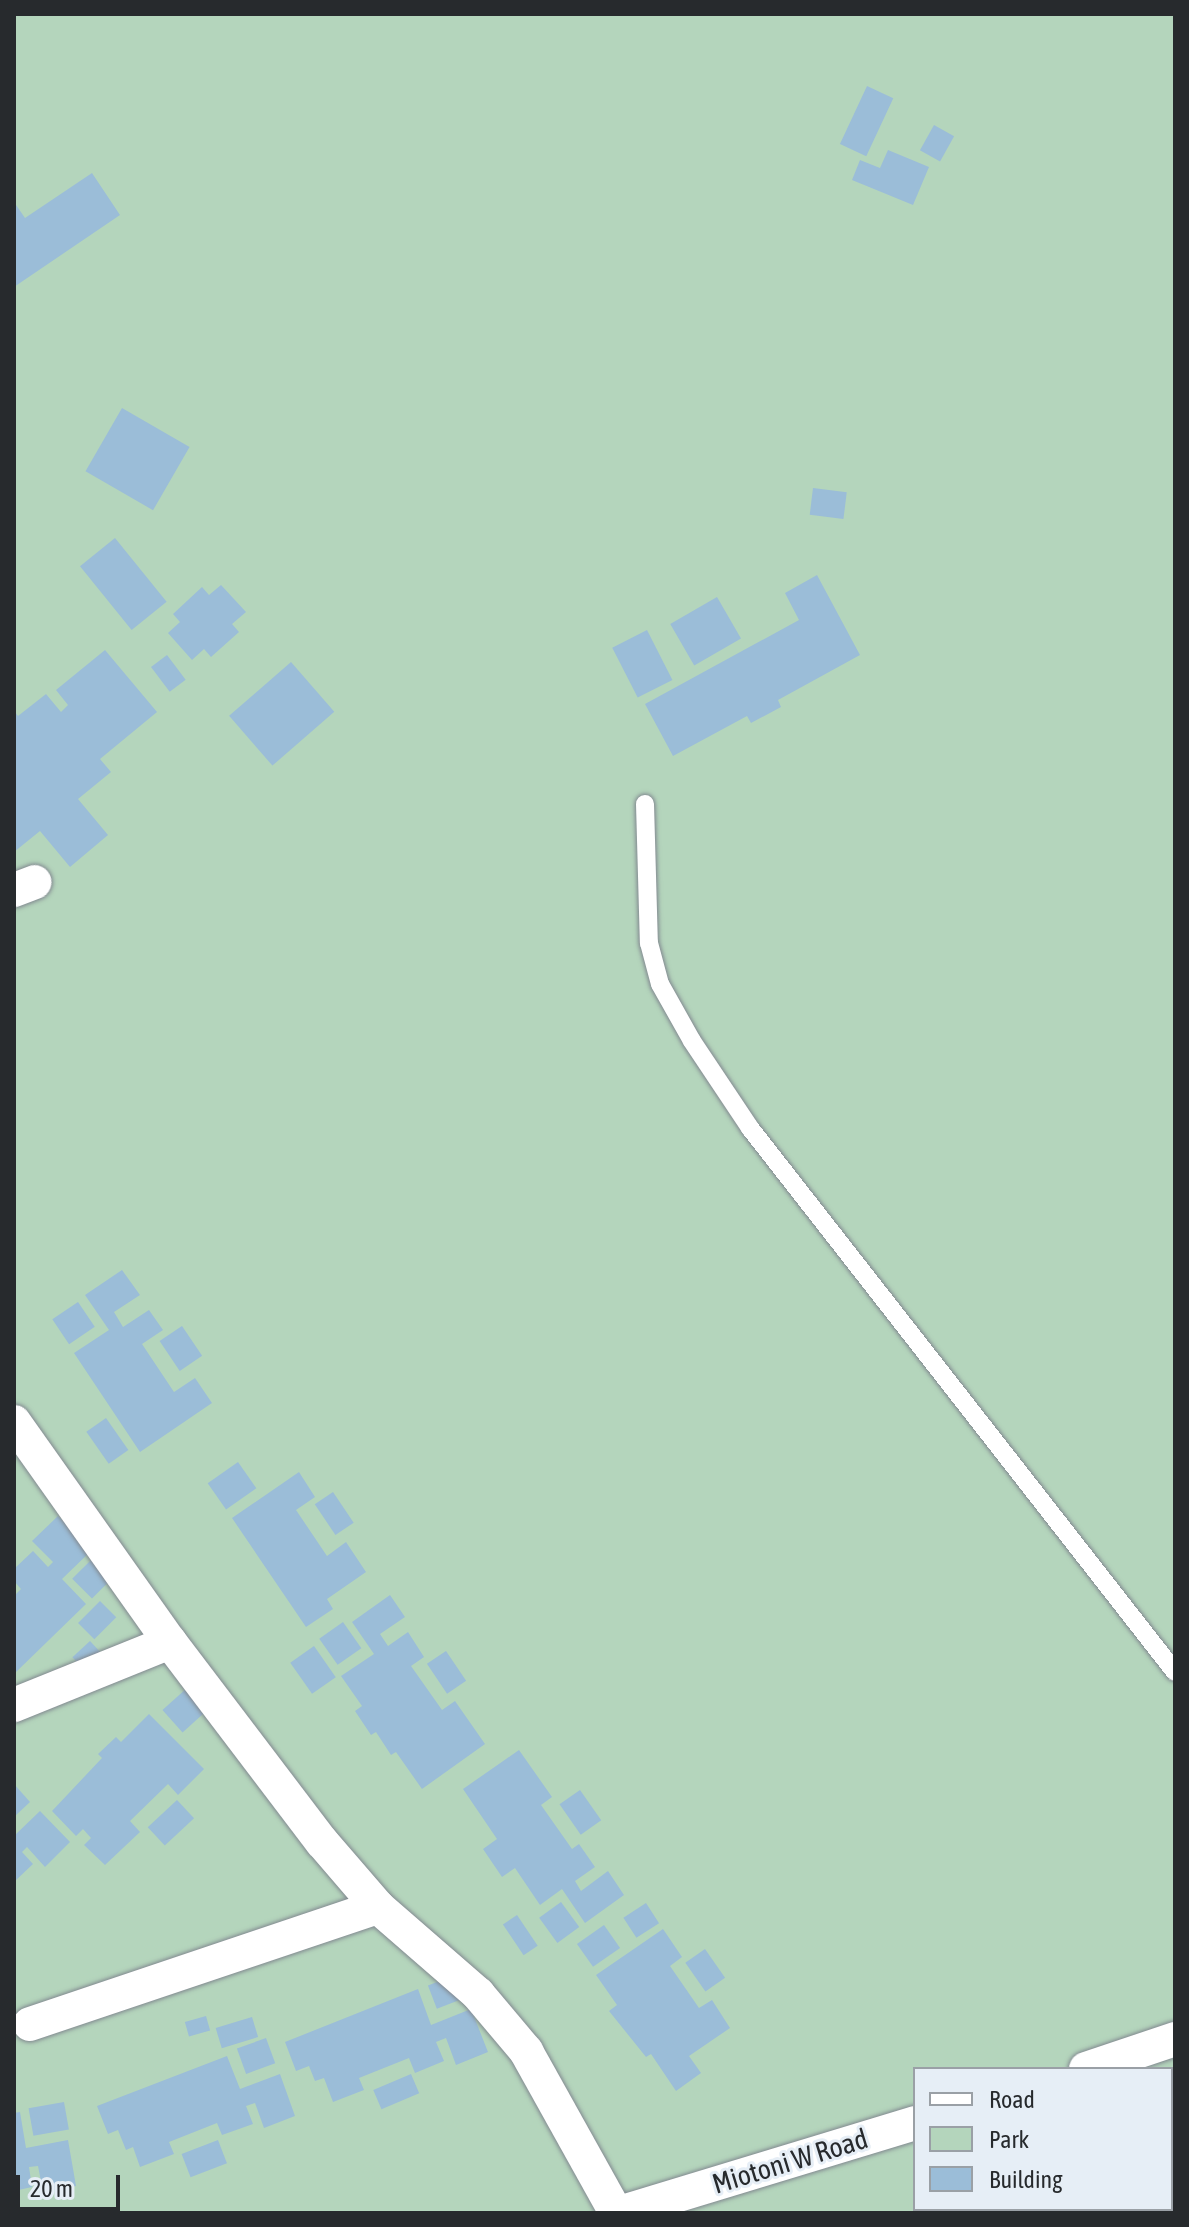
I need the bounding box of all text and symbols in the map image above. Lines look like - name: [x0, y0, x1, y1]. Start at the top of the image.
- legend: [913, 2067, 1173, 2211]
- text: Road: [989, 2086, 1035, 2113]
- street label: Miotoni W Road: [708, 2121, 872, 2201]
- text: Park: [989, 2126, 1029, 2153]
- scale bar: [20, 2159, 124, 2209]
- text: Building: [989, 2166, 1062, 2193]
- text: 20 m: [30, 2175, 73, 2202]

